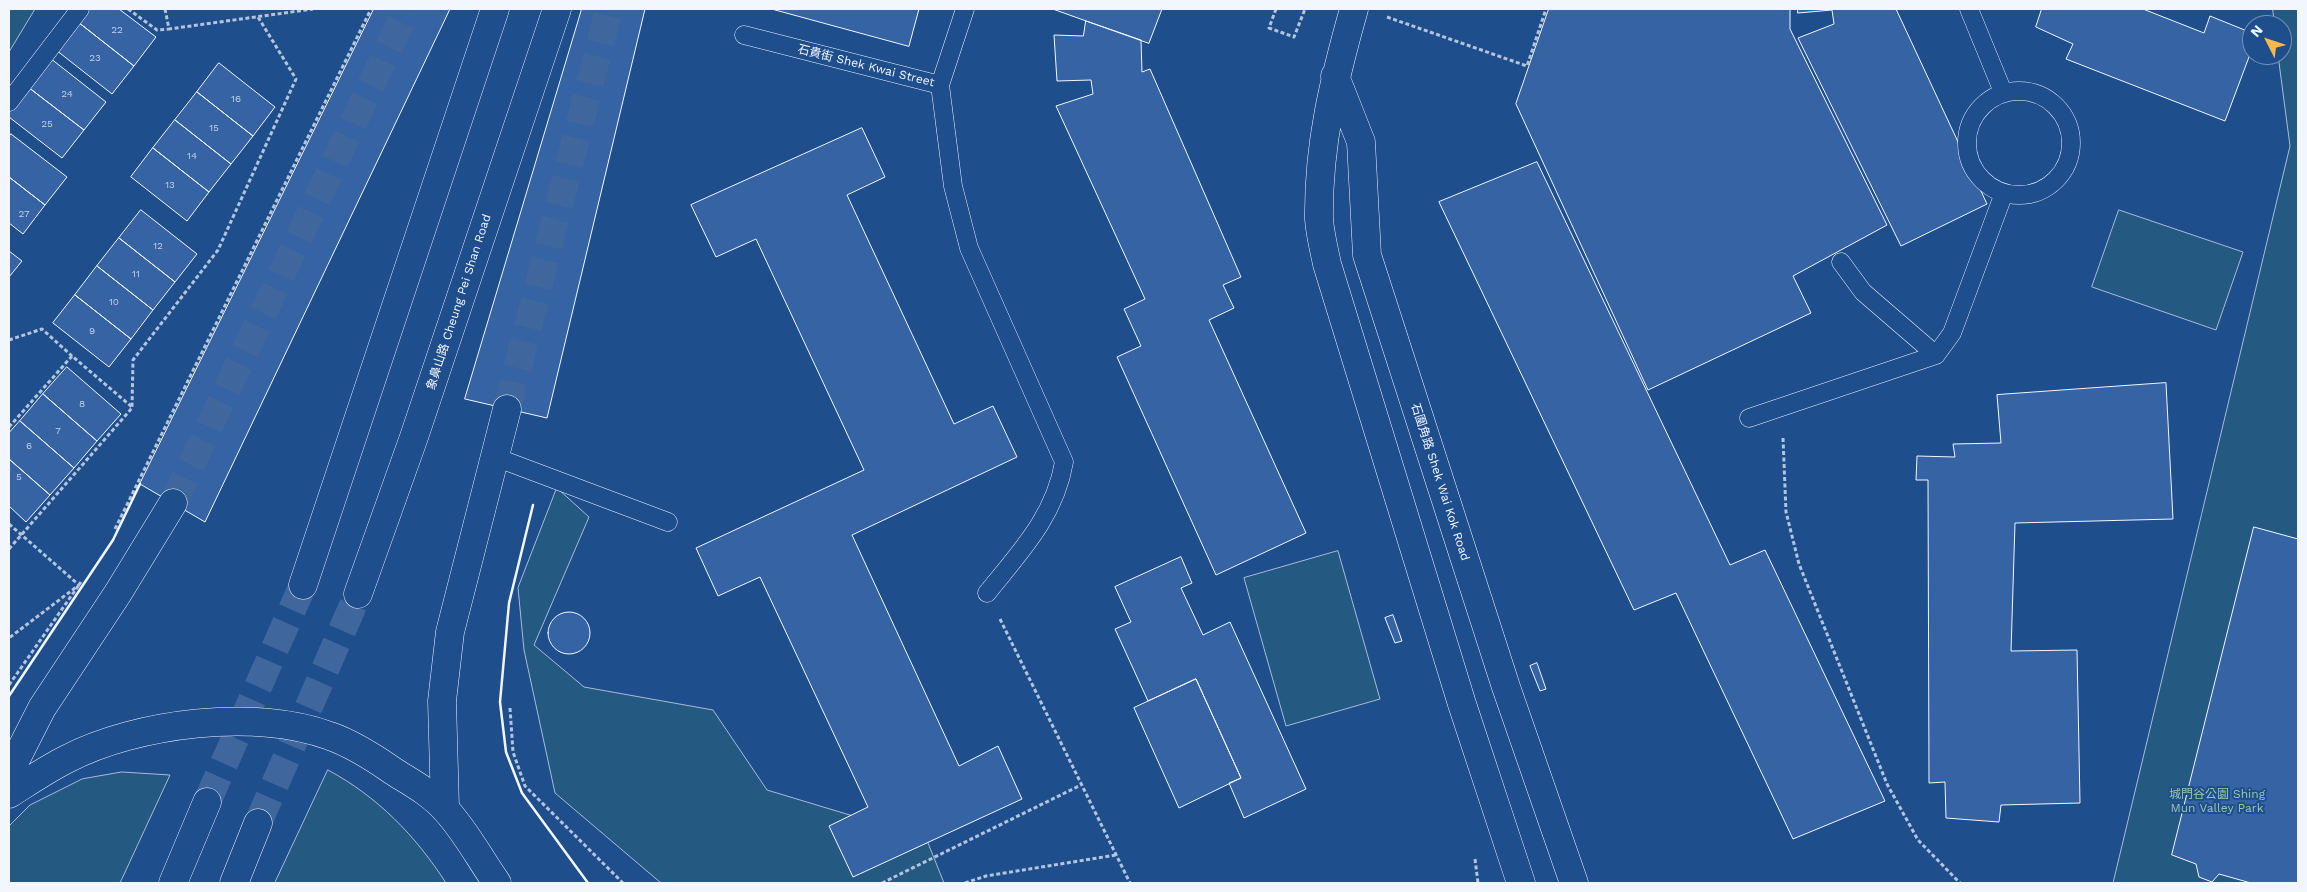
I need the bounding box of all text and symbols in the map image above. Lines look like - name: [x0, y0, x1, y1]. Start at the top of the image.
- north arrow: [2242, 15, 2292, 65]
- text: N: [2247, 22, 2266, 40]
- house number: 22: [111, 24, 123, 36]
- street label: 石貴街 Shek Kwai Street: [796, 42, 936, 90]
- house number: 23: [89, 52, 101, 64]
- house number: 24: [61, 88, 73, 100]
- house number: 16: [231, 93, 241, 105]
- house number: 25: [41, 118, 53, 130]
- house number: 15: [209, 122, 219, 134]
- house number: 14: [187, 150, 197, 162]
- house number: 13: [165, 179, 175, 191]
- house number: 27: [18, 208, 30, 220]
- street label: 象鼻山路 Cheung Pei Shan Road: [424, 212, 494, 392]
- house number: 12: [153, 240, 163, 252]
- house number: 11: [132, 268, 140, 280]
- house number: 10: [109, 296, 119, 308]
- house number: 9: [89, 325, 95, 337]
- house number: 8: [79, 398, 85, 410]
- street label: 石圍角路 Shek Wai Kok Road: [1408, 401, 1472, 563]
- house number: 7: [55, 425, 61, 437]
- house number: 6: [26, 440, 32, 452]
- house number: 5: [16, 471, 22, 483]
- park label: 城門谷公園 Shing Mun Valley Park: [2169, 787, 2265, 815]

